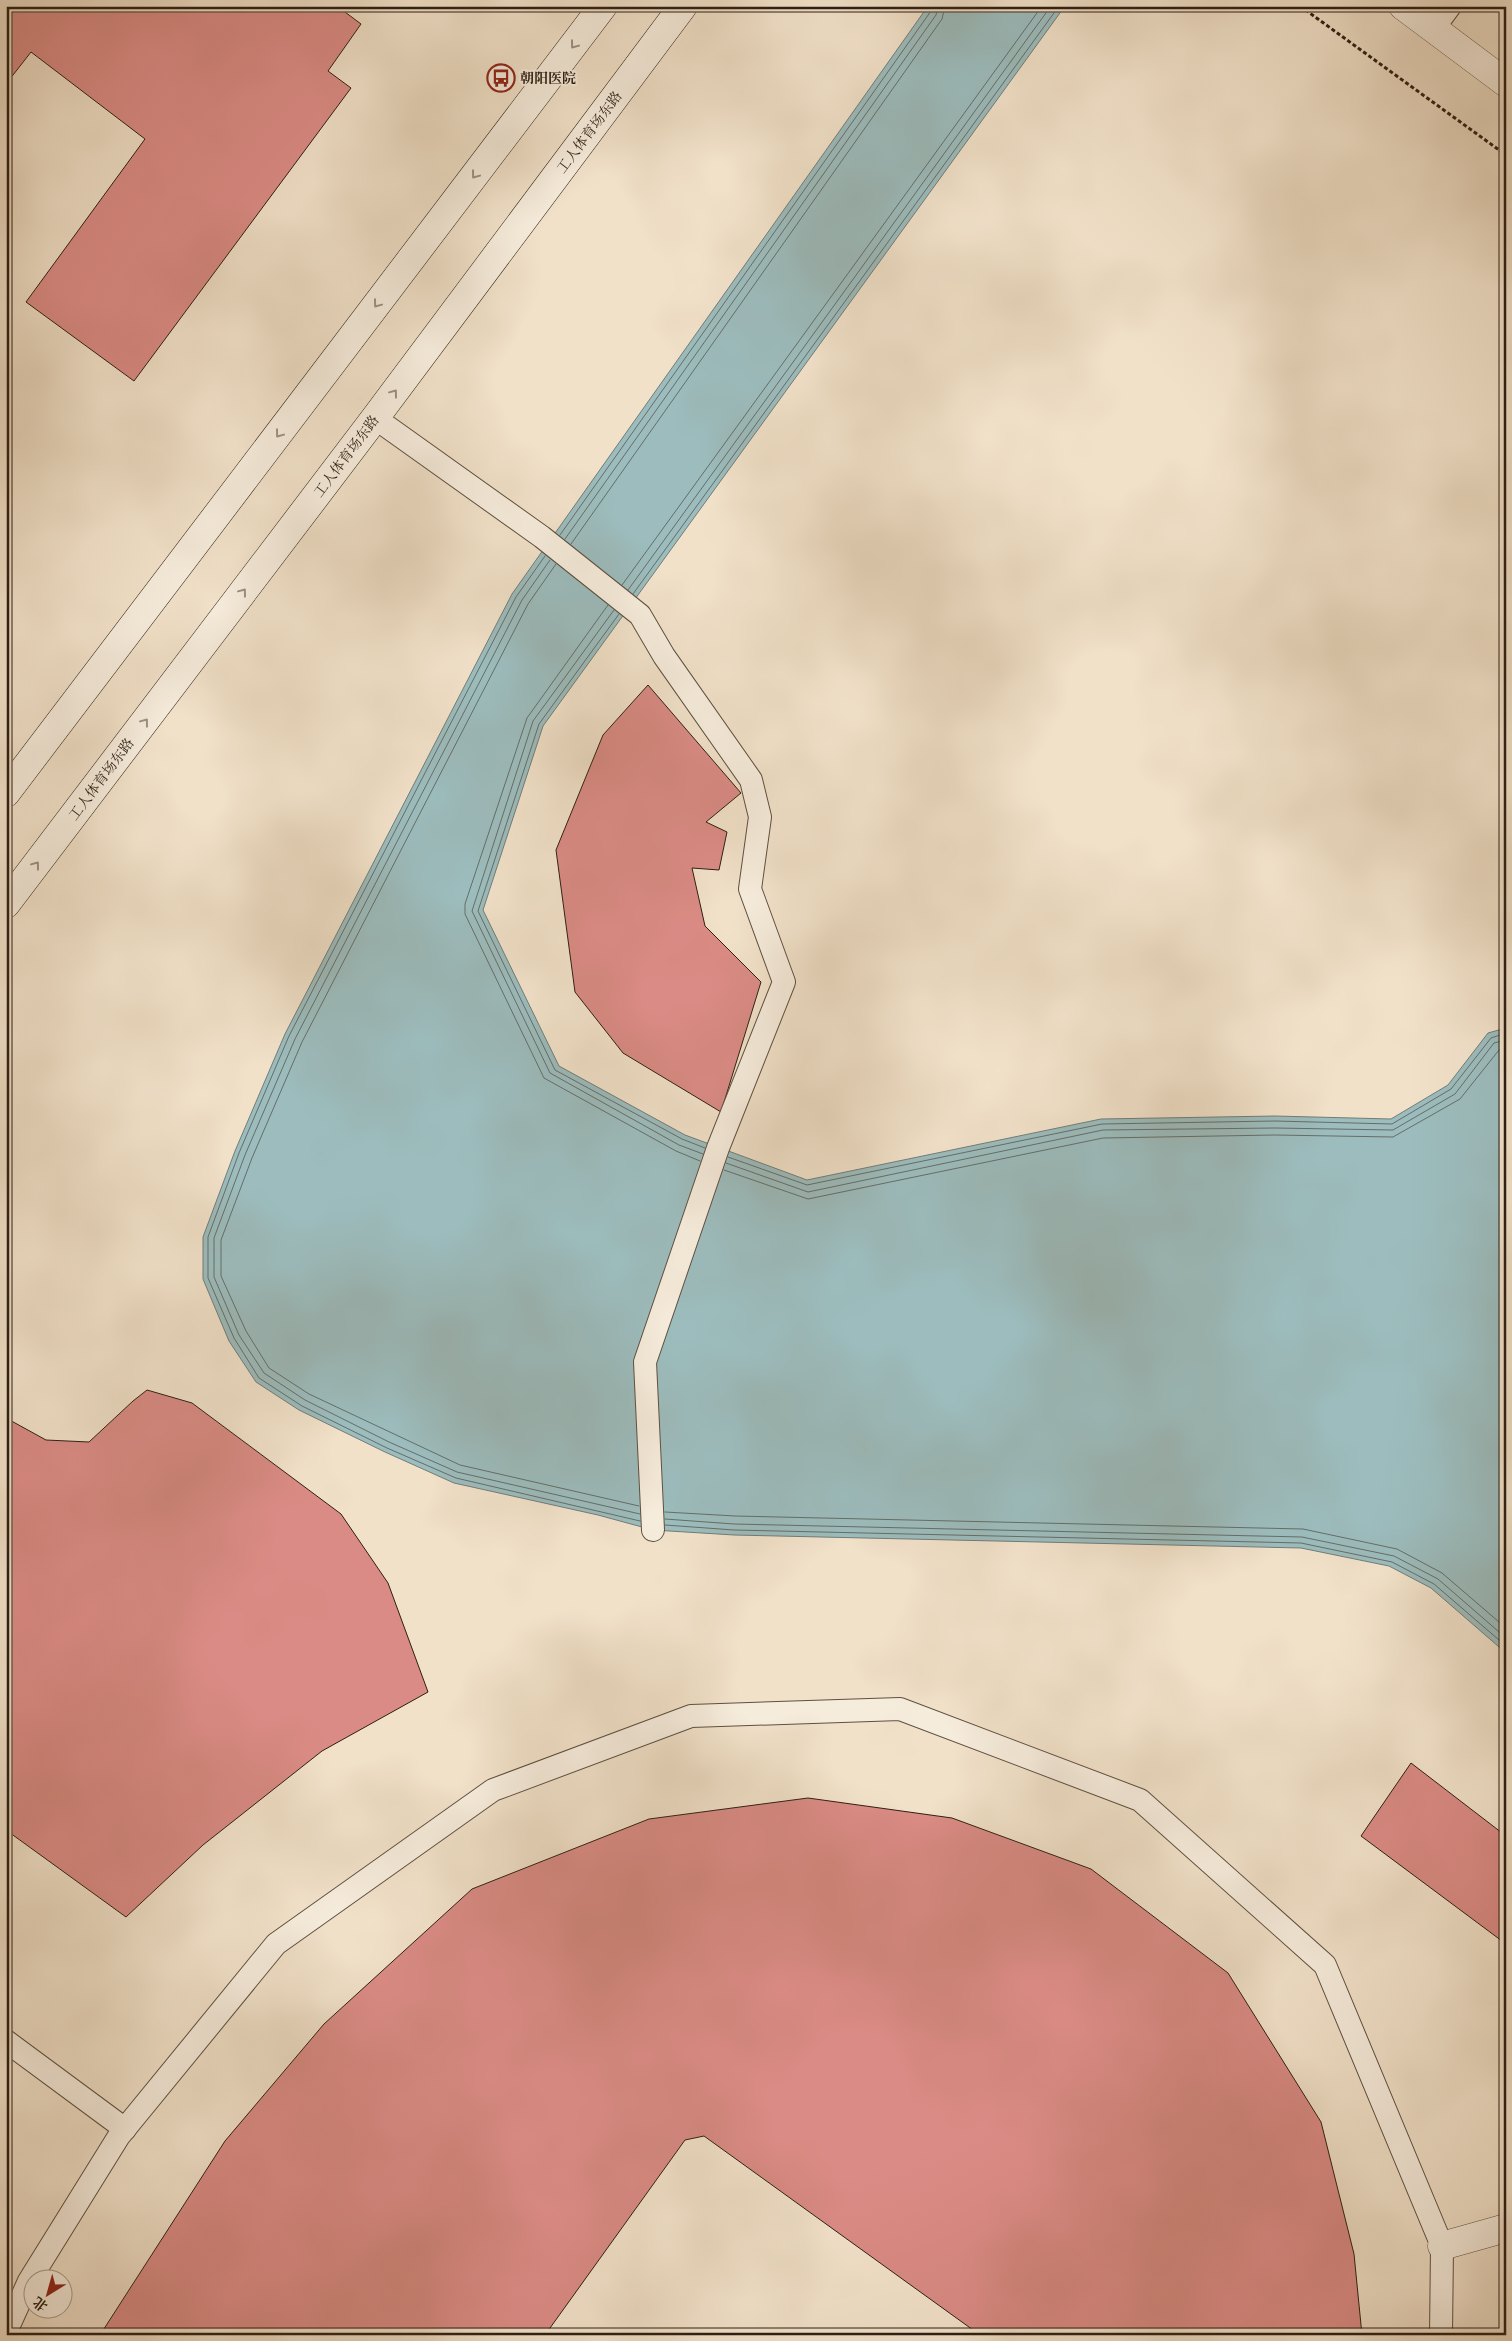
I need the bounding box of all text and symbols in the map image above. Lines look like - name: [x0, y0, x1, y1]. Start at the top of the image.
- one-way arrow: [571, 39, 579, 48]
- bus stop icon: 朝阳医院: [486, 63, 516, 93]
- place label: 朝阳医院: [520, 69, 576, 87]
- street label: 工人体育场东路: [552, 87, 626, 177]
- one-way arrow: [473, 169, 481, 178]
- one-way arrow: [374, 298, 383, 308]
- one-way arrow: [388, 389, 397, 399]
- street label: 工人体育场东路: [309, 411, 383, 501]
- one-way arrow: [276, 428, 285, 438]
- one-way arrow: [237, 588, 246, 598]
- one-way arrow: [139, 719, 147, 728]
- street label: 工人体育场东路: [64, 734, 138, 824]
- one-way arrow: [30, 862, 38, 871]
- north arrow: [22, 2268, 72, 2318]
- text: 北: [29, 2293, 51, 2316]

